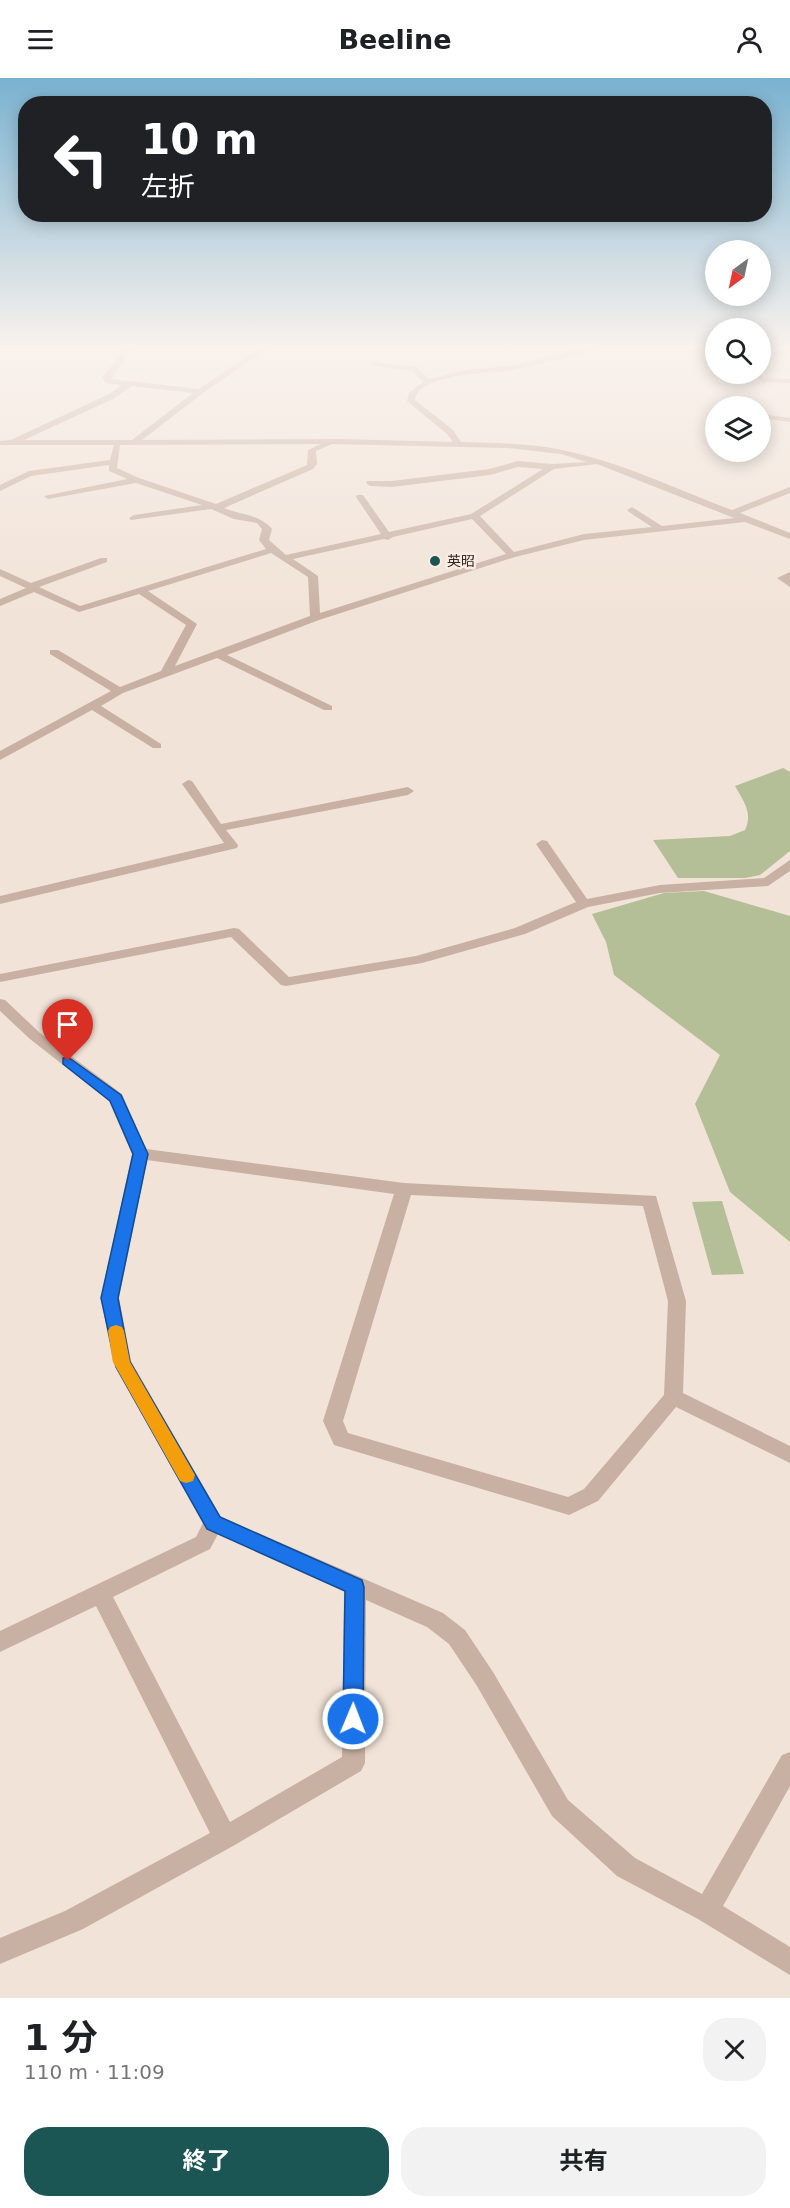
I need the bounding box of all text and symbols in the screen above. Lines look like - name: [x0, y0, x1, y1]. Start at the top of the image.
- icon: menu: [24, 23, 57, 56]
- icon: person: [733, 23, 766, 56]
- text: Beeline: [338, 24, 452, 55]
- text: 10 m: [141, 115, 258, 164]
- icon: left: [42, 120, 120, 198]
- text: 左折: [141, 171, 195, 202]
- north arrow: [705, 240, 771, 306]
- map controls: [705, 240, 771, 462]
- button: search: [705, 318, 771, 384]
- button: layers: [705, 396, 771, 462]
- place label: 英昭: [447, 553, 475, 569]
- marker: 英昭: [428, 554, 442, 568]
- pin: [42, 999, 93, 1061]
- icon: arrive: [51, 1008, 84, 1041]
- position arrow: [321, 1687, 385, 1751]
- text: 1 分: [24, 2017, 98, 2058]
- button: close: [703, 2018, 766, 2081]
- text: 110 m · 11:09: [24, 2060, 165, 2084]
- button: 終了: [24, 2127, 389, 2196]
- button: 共有: [401, 2127, 766, 2196]

